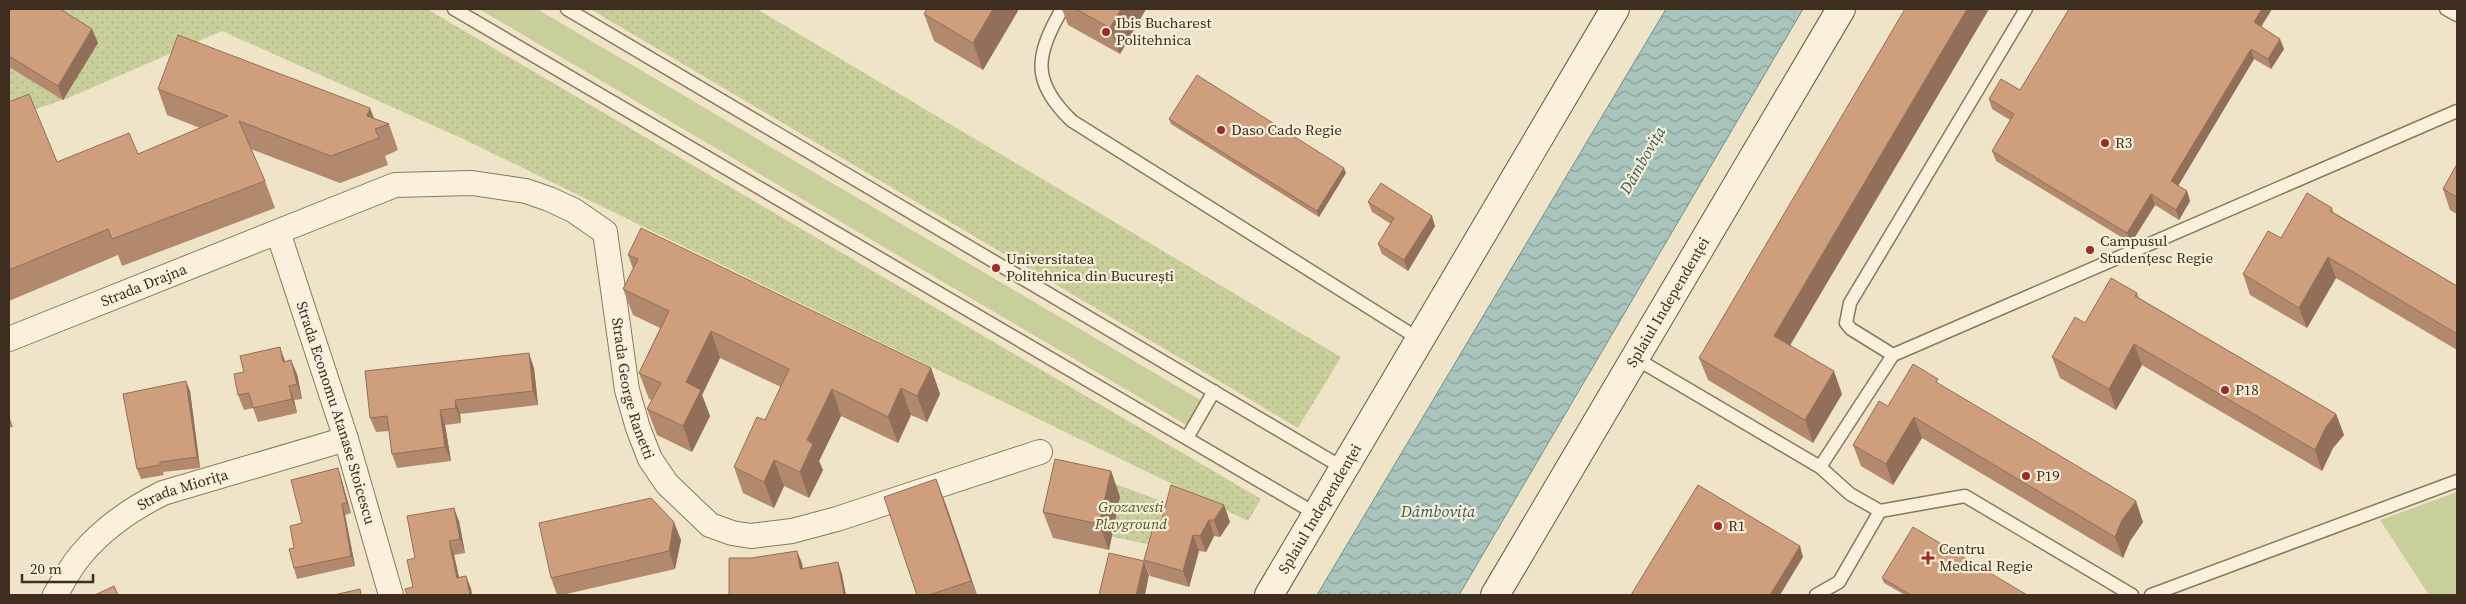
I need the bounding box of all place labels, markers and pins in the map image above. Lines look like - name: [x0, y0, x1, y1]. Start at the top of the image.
- place label: Ibis Bucharest Politehnica: [1116, 12, 1212, 50]
- marker: Ibis Bucharest Politehnica: [1100, 26, 1112, 38]
- place label: Daso Cado Regie: [1231, 119, 1342, 140]
- marker: Daso Cado Regie: [1215, 124, 1227, 136]
- place label: R3: [2115, 132, 2132, 153]
- marker: R3: [2099, 137, 2111, 149]
- place label: Campusul Studențesc Regie: [2100, 230, 2214, 268]
- marker: Campusul Studențesc Regie: [2084, 244, 2096, 256]
- place label: Universitatea Politehnica din București: [1006, 248, 1174, 286]
- marker: Universitatea Politehnica din București: [990, 262, 1002, 274]
- place label: P18: [2235, 379, 2259, 400]
- marker: P18: [2219, 384, 2231, 396]
- place label: P19: [2036, 465, 2060, 486]
- marker: P19: [2020, 470, 2032, 482]
- place label: R1: [1728, 515, 1745, 536]
- marker: R1: [1712, 520, 1724, 532]
- place label: Centru Medical Regie: [1939, 538, 2033, 576]
- marker: Centru Medical Regie: [1921, 551, 1935, 565]

